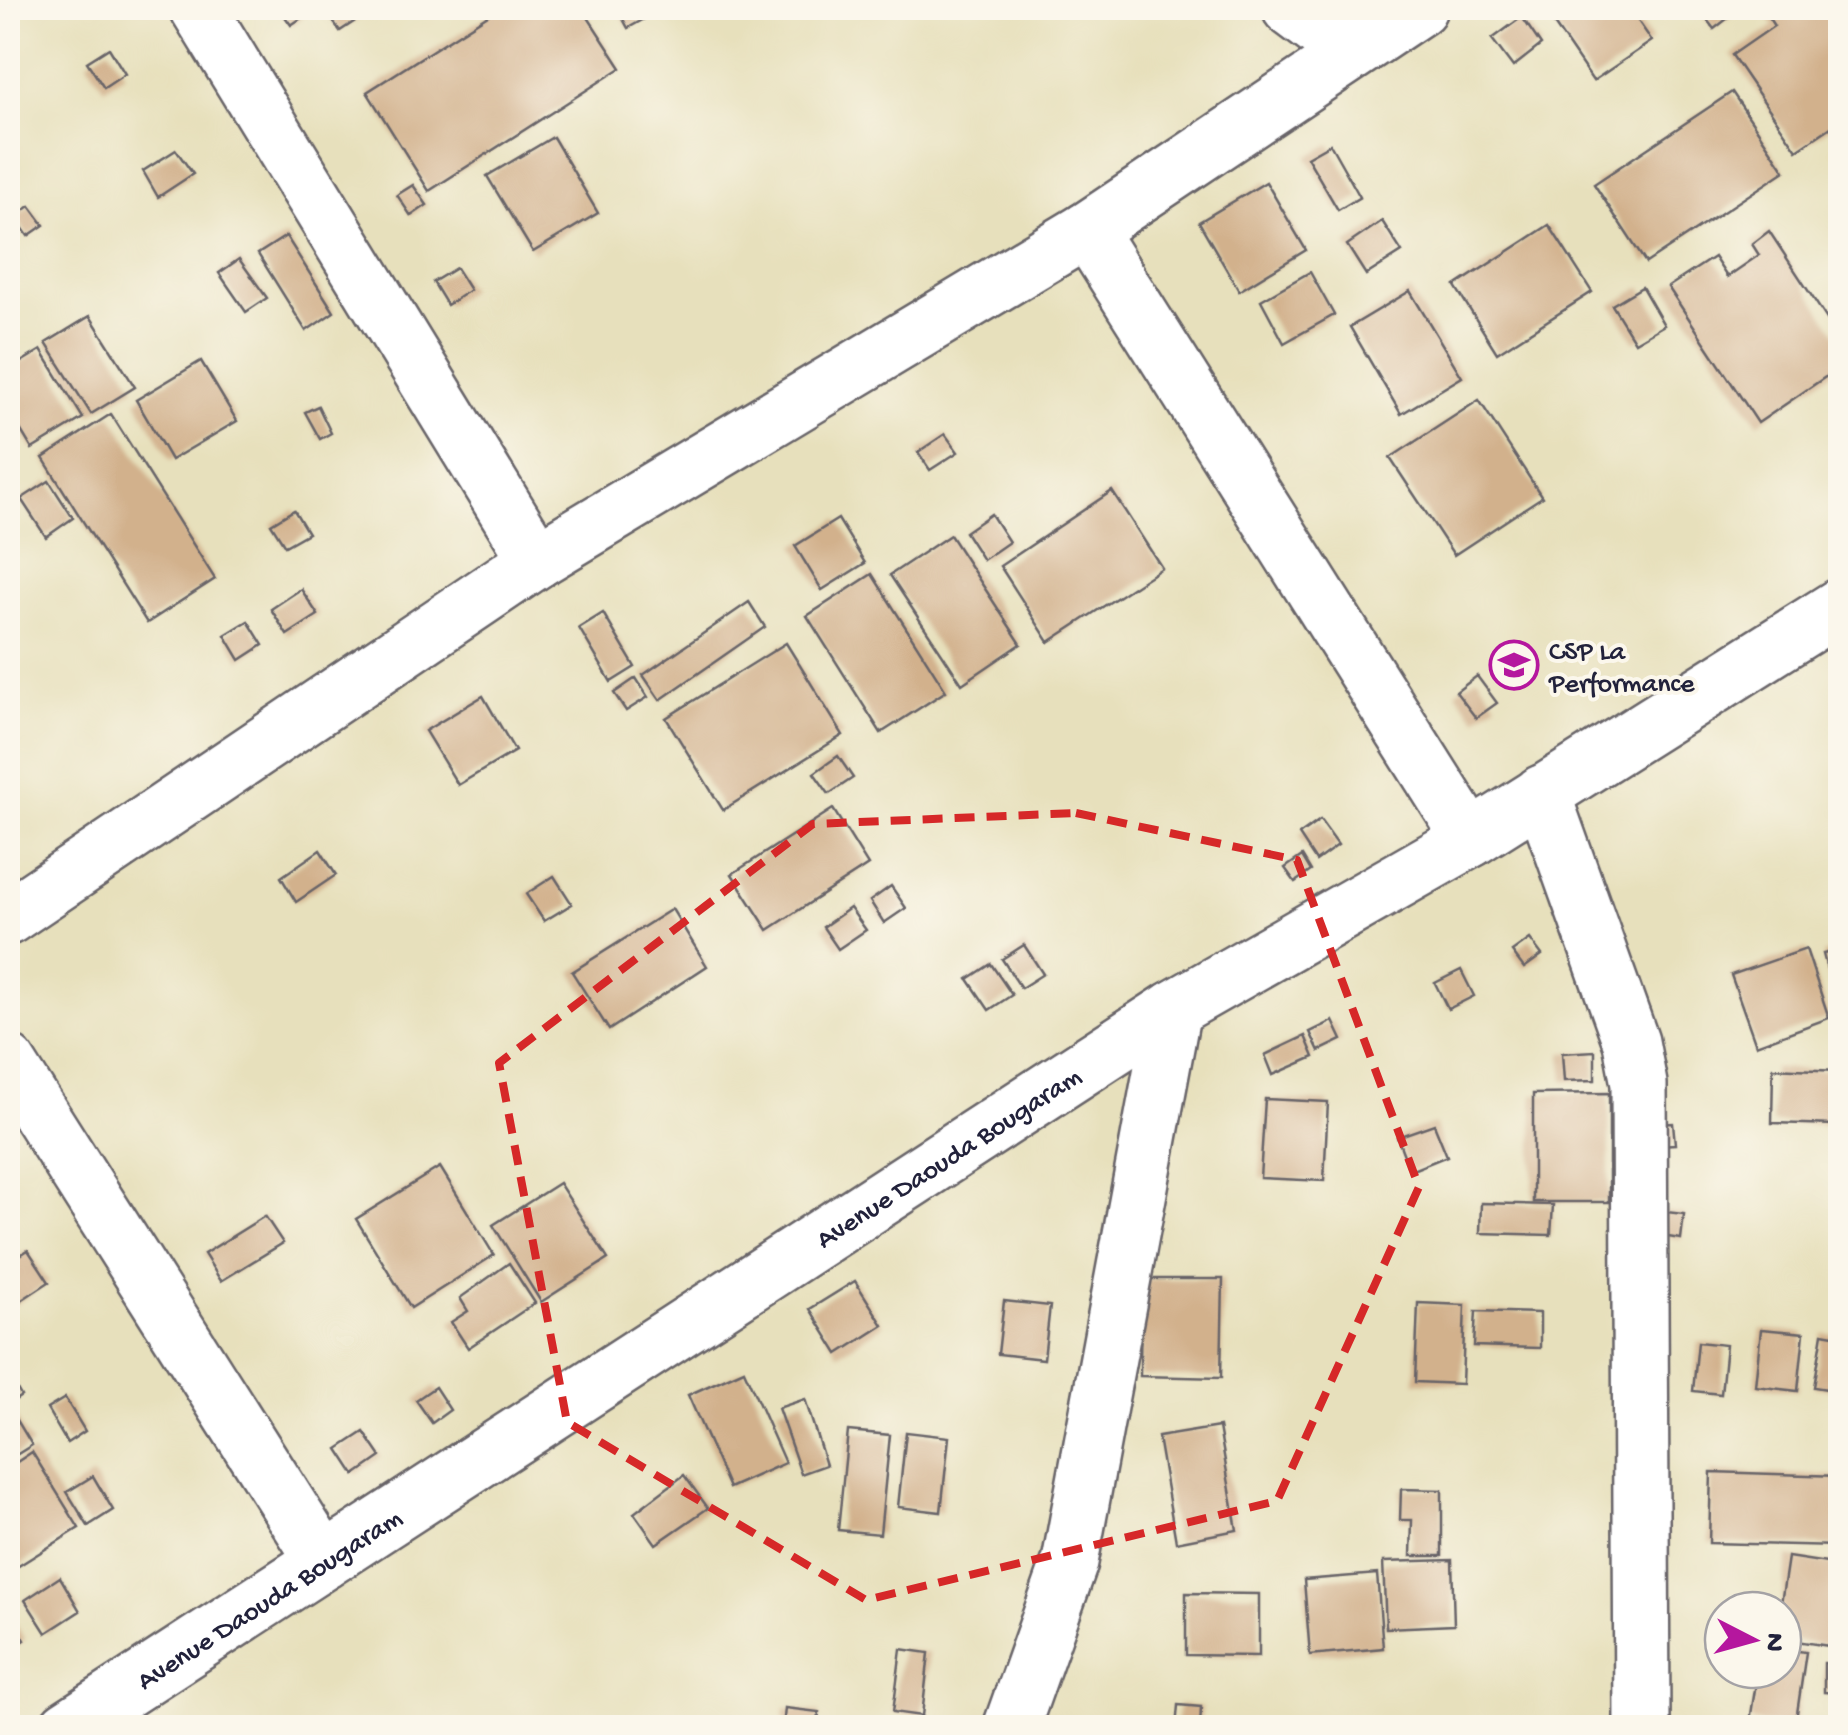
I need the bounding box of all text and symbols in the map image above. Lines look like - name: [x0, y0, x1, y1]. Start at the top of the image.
- place label: CSP La Performance: [1548, 637, 1695, 702]
- school or university icon: CSP La Performance: [1488, 639, 1540, 691]
- street label: Avenue Daouda Bougaram: [811, 1061, 1089, 1258]
- street label: Avenue Daouda Bougaram: [132, 1503, 410, 1699]
- north arrow: [1703, 1590, 1803, 1690]
- text: N: [1756, 1631, 1791, 1653]

